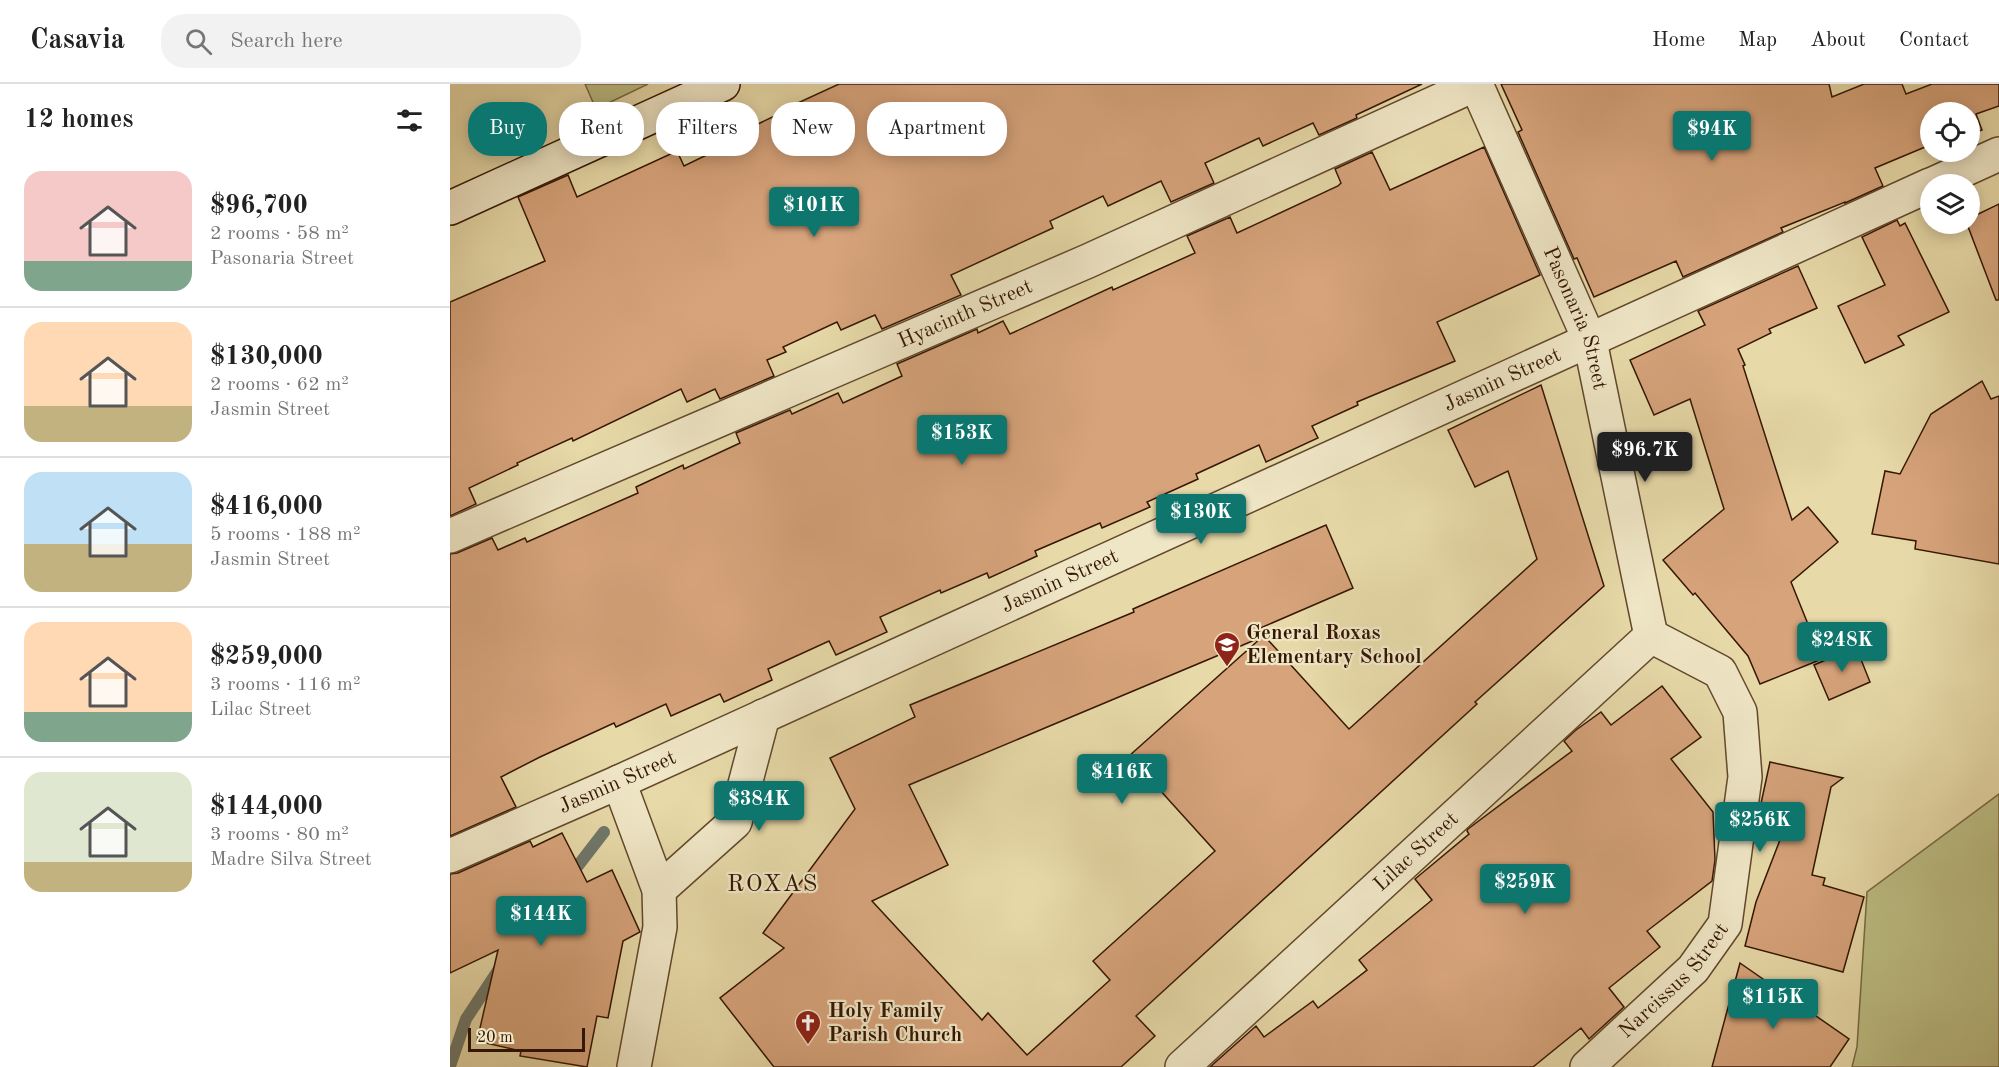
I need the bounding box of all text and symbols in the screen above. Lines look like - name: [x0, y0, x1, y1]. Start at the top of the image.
- search box: [161, 14, 581, 68]
- icon: search: [182, 25, 215, 58]
- text: Casavia: [30, 27, 125, 55]
- text: Search here: [230, 30, 343, 52]
- text: Home: [1652, 30, 1705, 51]
- text: Map: [1738, 30, 1777, 51]
- text: About: [1810, 30, 1866, 51]
- text: Contact: [1899, 30, 1969, 51]
- chip: Buy: [468, 102, 547, 156]
- chip: Rent: [559, 102, 644, 156]
- chip: Filters: [656, 102, 759, 156]
- chip: New: [771, 102, 855, 156]
- chip: Apartment: [867, 102, 1007, 156]
- map controls: [1920, 102, 1980, 234]
- button: locate: [1920, 102, 1980, 162]
- icon: filters: [393, 104, 426, 137]
- text: 12 homes: [24, 107, 133, 133]
- pin: $94K: [1676, 111, 1748, 162]
- text: $94K: [1687, 120, 1737, 140]
- button: layers: [1920, 174, 1980, 234]
- pin: $101K: [772, 187, 856, 238]
- text: $96,700: [210, 193, 308, 219]
- icon: home: [72, 195, 144, 267]
- text: $101K: [783, 196, 845, 216]
- text: 2 rooms · 58 m²: [210, 224, 349, 244]
- street label: Pasonaria Street: [1539, 244, 1610, 392]
- text: Pasonaria Street: [210, 249, 354, 269]
- street label: Hyacinth Street: [895, 276, 1035, 352]
- text: $130,000: [210, 344, 323, 370]
- street label: Jasmin Street: [1440, 344, 1564, 415]
- icon: home: [72, 346, 144, 418]
- text: 2 rooms · 62 m²: [210, 375, 349, 395]
- text: Jasmin Street: [210, 400, 330, 420]
- pin: $153K: [920, 415, 1004, 466]
- text: $153K: [931, 424, 993, 444]
- pin: $96.7K: [1596, 432, 1694, 483]
- text: $96.7K: [1611, 441, 1679, 461]
- text: $416,000: [210, 494, 323, 520]
- pin: $130K: [1159, 494, 1243, 545]
- icon: home: [72, 496, 144, 568]
- text: $130K: [1170, 503, 1232, 523]
- text: 5 rooms · 188 m²: [210, 525, 360, 545]
- street label: Jasmin Street: [998, 546, 1122, 617]
- text: Jasmin Street: [210, 550, 330, 570]
- pin: $248K: [1800, 622, 1884, 673]
- place label: General Roxas Elementary School: [1246, 623, 1422, 668]
- school or university icon: General Roxas Elementary School: [1212, 630, 1242, 668]
- text: $248K: [1811, 631, 1873, 651]
- text: $259,000: [210, 644, 323, 670]
- icon: home: [72, 646, 144, 718]
- text: 3 rooms · 116 m²: [210, 675, 360, 695]
- text: Lilac Street: [210, 700, 311, 720]
- street label: Jasmin Street: [556, 747, 679, 818]
- pin: $416K: [1080, 754, 1164, 805]
- text: $416K: [1091, 763, 1153, 783]
- pin: $384K: [717, 781, 801, 832]
- text: $384K: [728, 790, 790, 810]
- text: $144,000: [210, 794, 323, 820]
- icon: home: [72, 796, 144, 868]
- pin: $256K: [1718, 802, 1802, 853]
- street label: Lilac Street: [1370, 808, 1462, 896]
- text: $256K: [1729, 811, 1791, 831]
- text: 3 rooms · 80 m²: [210, 825, 349, 845]
- text: Madre Silva Street: [210, 850, 372, 870]
- pin: $259K: [1483, 864, 1567, 915]
- district label: ROXAS: [727, 873, 819, 897]
- text: $259K: [1494, 873, 1556, 893]
- pin: $144K: [499, 896, 583, 947]
- text: $144K: [510, 905, 572, 925]
- street label: Narcissus Street: [1615, 919, 1733, 1042]
- pin: $115K: [1731, 979, 1815, 1030]
- text: $115K: [1742, 988, 1804, 1008]
- place label: Holy Family Parish Church: [828, 1001, 963, 1046]
- church icon: Holy Family Parish Church: [793, 1008, 823, 1046]
- scale bar: [468, 1025, 585, 1052]
- text: 20 m: [477, 1030, 513, 1046]

